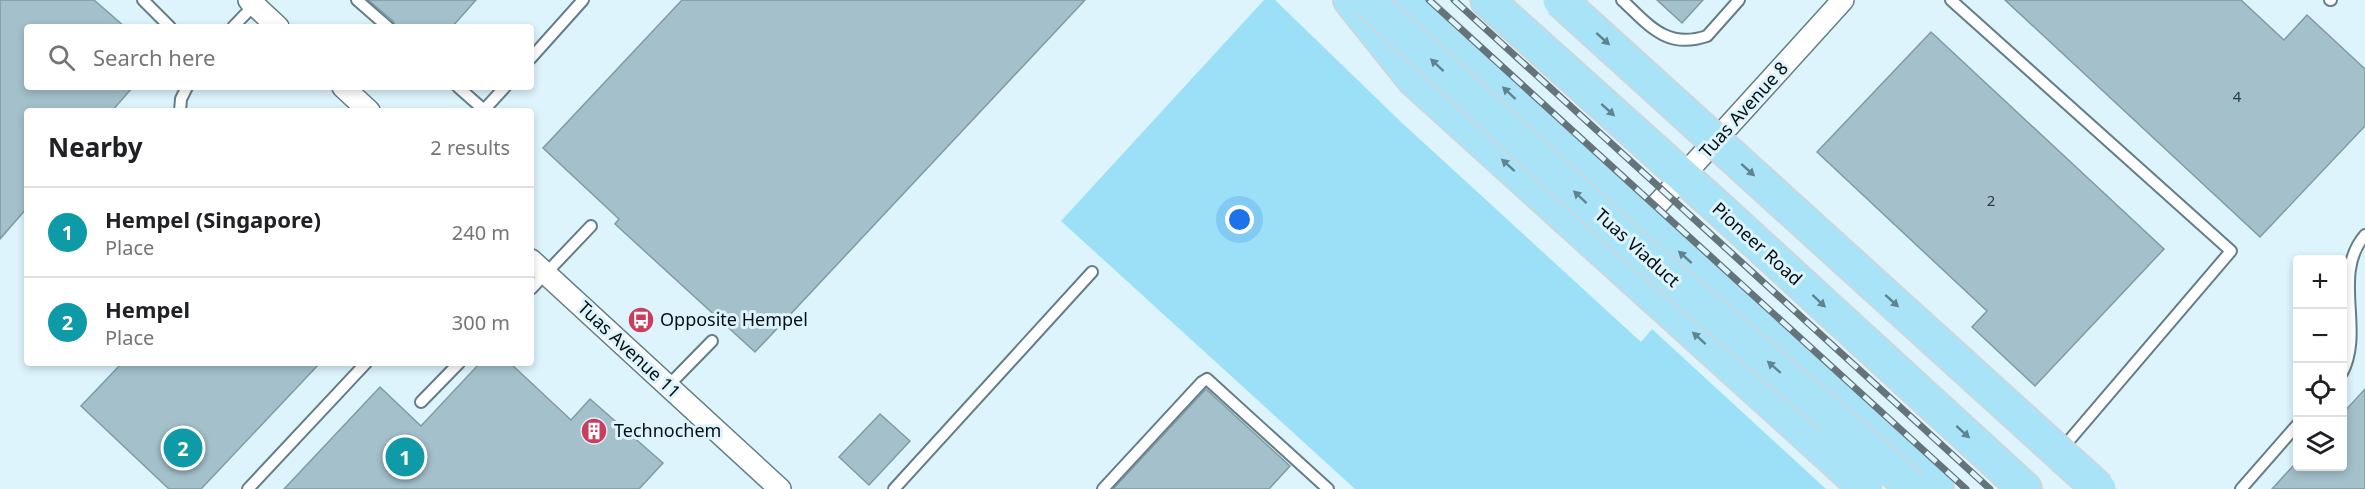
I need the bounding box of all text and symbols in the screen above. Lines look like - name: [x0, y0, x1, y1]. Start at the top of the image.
- search box: [24, 24, 534, 90]
- one-way arrow: [1596, 32, 1611, 46]
- icon: search: [45, 41, 78, 74]
- text: Search here: [93, 42, 215, 72]
- street label: Tuas Avenue 8: [1694, 56, 1793, 163]
- one-way arrow: [1430, 59, 1445, 72]
- house number: 4: [2233, 86, 2242, 106]
- one-way arrow: [1503, 87, 1517, 101]
- one-way arrow: [1600, 103, 1615, 116]
- text: Nearby: [48, 129, 143, 165]
- text: 2 results: [430, 134, 510, 161]
- one-way arrow: [1501, 159, 1516, 172]
- one-way arrow: [1740, 163, 1755, 176]
- house number: 2: [1987, 190, 1995, 210]
- one-way arrow: [1573, 191, 1588, 204]
- street label: Pioneer Road: [1708, 196, 1808, 290]
- street label: Tuas Viaduct: [1590, 203, 1686, 292]
- text: Hempel (Singapore): [105, 204, 321, 234]
- your location: [1225, 205, 1254, 234]
- text: 1: [62, 219, 73, 246]
- text: 240 m: [452, 219, 510, 246]
- text: Place: [105, 234, 154, 261]
- one-way arrow: [1679, 250, 1693, 264]
- map controls: [2293, 255, 2347, 471]
- button: +: [2293, 255, 2347, 309]
- one-way arrow: [1812, 293, 1826, 307]
- text: Hempel: [105, 294, 190, 324]
- one-way arrow: [1884, 294, 1899, 307]
- street label: Tuas Avenue 11: [573, 295, 686, 403]
- bus stop icon: Opposite Hempel: [626, 305, 656, 335]
- place label: Opposite Hempel: [660, 307, 808, 331]
- text: 2: [62, 309, 73, 336]
- text: 300 m: [452, 309, 510, 336]
- button: −: [2293, 309, 2347, 363]
- text: Place: [105, 324, 154, 351]
- one-way arrow: [1692, 332, 1707, 345]
- one-way arrow: [1767, 361, 1782, 374]
- button: locate: [2293, 363, 2347, 417]
- building icon: Technochem: [579, 416, 609, 446]
- button: layers: [2293, 417, 2347, 471]
- place label: Technochem: [614, 418, 721, 442]
- one-way arrow: [1956, 425, 1970, 439]
- pin: 2: [164, 426, 202, 470]
- pin: 1: [386, 434, 424, 480]

